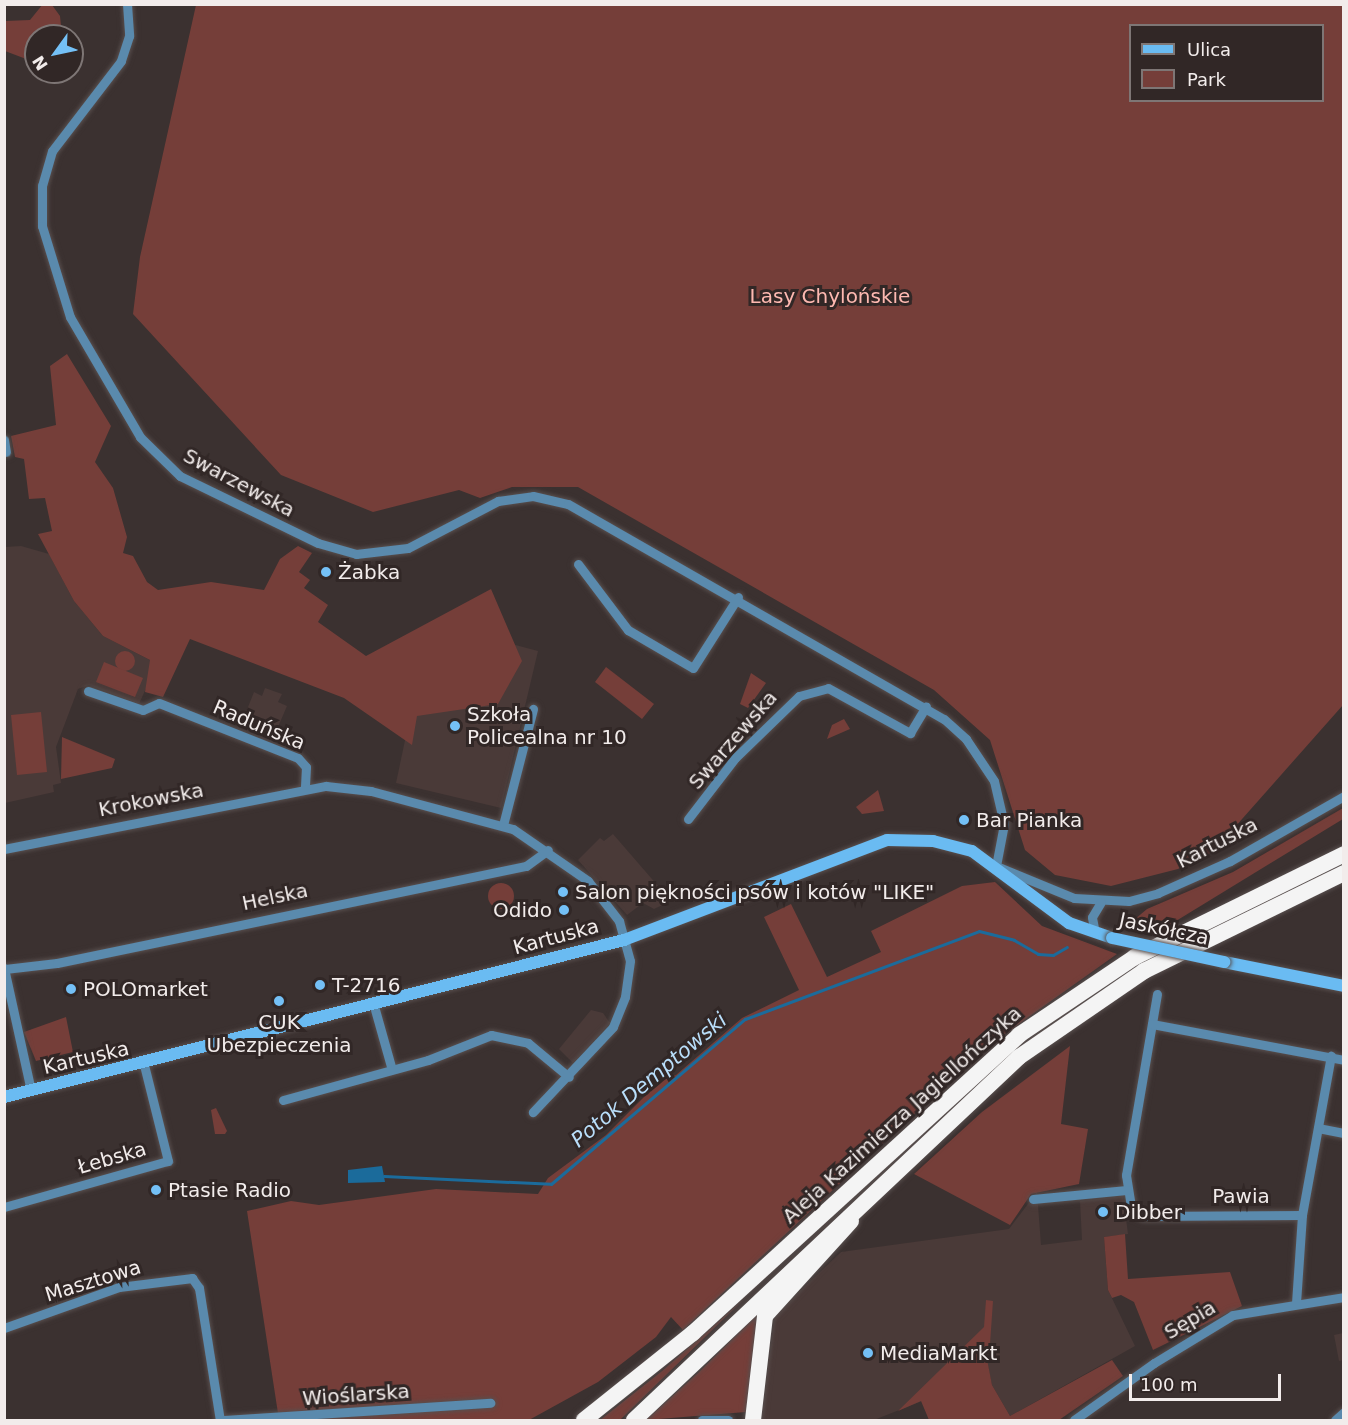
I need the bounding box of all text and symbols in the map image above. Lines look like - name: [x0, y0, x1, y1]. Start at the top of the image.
- north arrow: [24, 24, 84, 84]
- legend: [1129, 24, 1324, 102]
- text: Ulica: [1187, 39, 1231, 60]
- text: N: [29, 52, 52, 74]
- text: Park: [1187, 69, 1226, 90]
- park label: Lasy Chylońskie: [750, 284, 910, 308]
- street label: Swarzewska: [179, 444, 299, 522]
- place label: Żabka: [338, 560, 400, 584]
- marker: Żabka: [319, 565, 333, 579]
- street label: Swarzewska: [684, 686, 782, 794]
- street label: Raduńska: [209, 695, 309, 755]
- place label: Szkoła Policealna nr 10: [467, 702, 627, 749]
- marker: Szkoła Policealna nr 10: [448, 719, 462, 733]
- street label: Krokowska: [96, 778, 206, 822]
- place label: Bar Pianka: [976, 808, 1082, 832]
- street label: Kartuska: [1172, 812, 1262, 874]
- marker: Bar Pianka: [957, 813, 971, 827]
- street label: Helska: [240, 878, 310, 916]
- place label: Salon piękności psów i kotów "LIKE": [575, 880, 934, 904]
- marker: Salon piękności psów i kotów "LIKE": [556, 885, 570, 899]
- place label: Odido: [493, 898, 552, 922]
- marker: Odido: [557, 903, 571, 917]
- street label: Jaskółcza: [1117, 908, 1211, 950]
- street label: Kartuska: [511, 914, 601, 960]
- place label: T-2716: [332, 973, 400, 997]
- place label: POLOmarket: [83, 977, 208, 1001]
- marker: T-2716: [313, 978, 327, 992]
- marker: POLOmarket: [64, 982, 78, 996]
- marker: CUK Ubezpieczenia: [272, 994, 286, 1008]
- street label: Aleja Kazimierza Jagiellończyka: [778, 1001, 1026, 1229]
- water label: Potok Demptowski: [566, 1008, 732, 1152]
- place label: CUK Ubezpieczenia: [207, 1011, 351, 1058]
- street label: Kartuska: [41, 1036, 131, 1080]
- street label: Łebska: [75, 1137, 149, 1179]
- place label: Ptasie Radio: [168, 1178, 291, 1202]
- marker: Ptasie Radio: [149, 1183, 163, 1197]
- street label: Pawia: [1212, 1184, 1270, 1208]
- place label: Dibber: [1115, 1200, 1182, 1224]
- marker: Dibber: [1096, 1205, 1110, 1219]
- street label: Masztowa: [42, 1255, 144, 1307]
- street label: Sępia: [1160, 1295, 1220, 1345]
- place label: MediaMarkt: [880, 1341, 997, 1365]
- marker: MediaMarkt: [861, 1346, 875, 1360]
- scale bar: [1132, 1362, 1284, 1400]
- text: 100 m: [1140, 1374, 1198, 1395]
- street label: Wioślarska: [302, 1379, 410, 1411]

